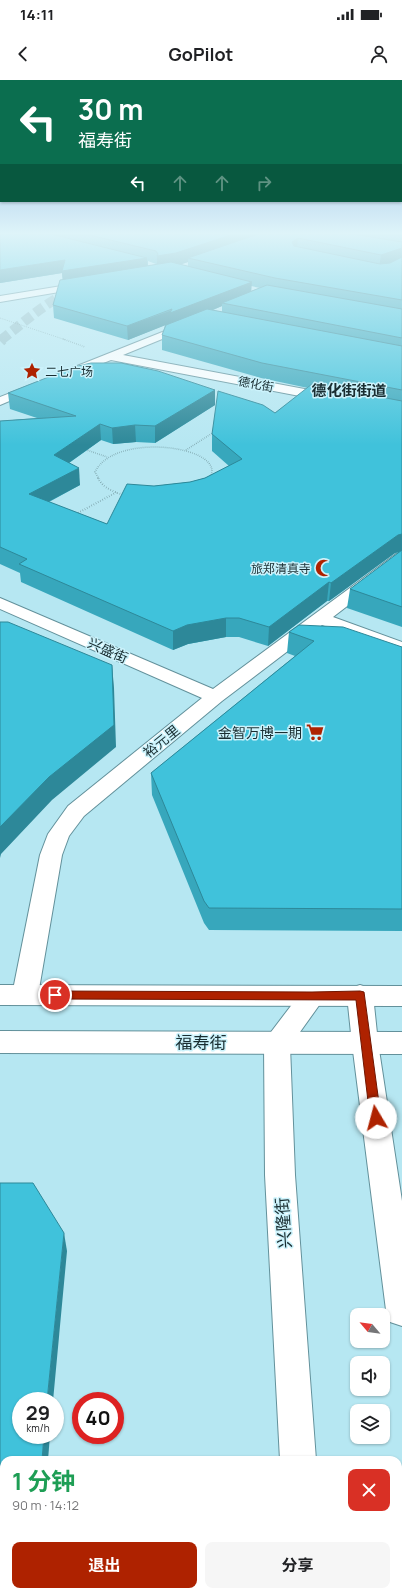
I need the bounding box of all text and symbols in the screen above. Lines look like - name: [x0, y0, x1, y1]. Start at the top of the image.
- text: 14:11: [20, 4, 54, 25]
- text: GoPilot: [169, 42, 233, 66]
- icon: back: [12, 43, 34, 65]
- icon: person: [368, 43, 390, 65]
- text: 30 m: [78, 90, 143, 128]
- icon: left: [12, 96, 64, 148]
- text: 福寿街: [78, 128, 132, 152]
- icon: left: [127, 172, 149, 194]
- icon: ahead: [169, 172, 191, 194]
- icon: ahead: [211, 172, 233, 194]
- icon: right: [253, 172, 275, 194]
- place icon: 二七广场: [22, 361, 42, 381]
- place label: 二七广场: [45, 363, 93, 380]
- street label: 德化街: [237, 372, 275, 396]
- district label: 德化街街道: [311, 380, 387, 401]
- mosque icon: 旅郑清真寺: [314, 558, 334, 578]
- place label: 旅郑清真寺: [251, 560, 311, 577]
- street label: 兴盛街: [85, 633, 131, 667]
- street label: 裕元里: [139, 720, 183, 762]
- supermarket icon: 金智万博一期: [305, 722, 325, 742]
- place label: 金智万博一期: [218, 723, 302, 742]
- pin: [38, 978, 72, 1012]
- icon: arrive: [44, 984, 66, 1006]
- street label: 福寿街: [176, 1031, 227, 1054]
- position arrow: [355, 1097, 397, 1139]
- street label: 兴隆街: [270, 1197, 296, 1249]
- north arrow: [350, 1308, 390, 1348]
- map controls: [350, 1308, 390, 1444]
- button: sound: [350, 1356, 390, 1396]
- speed limit sign: 40: [72, 1392, 124, 1444]
- text: 29: [26, 1399, 50, 1426]
- button: layers: [350, 1404, 390, 1444]
- text: km/h: [26, 1421, 50, 1435]
- text: 1 分钟: [12, 1464, 75, 1497]
- button: close: [348, 1469, 390, 1511]
- text: 90 m · 14:12: [12, 1496, 79, 1514]
- button: 退出: [12, 1542, 197, 1588]
- button: 分享: [205, 1542, 390, 1588]

